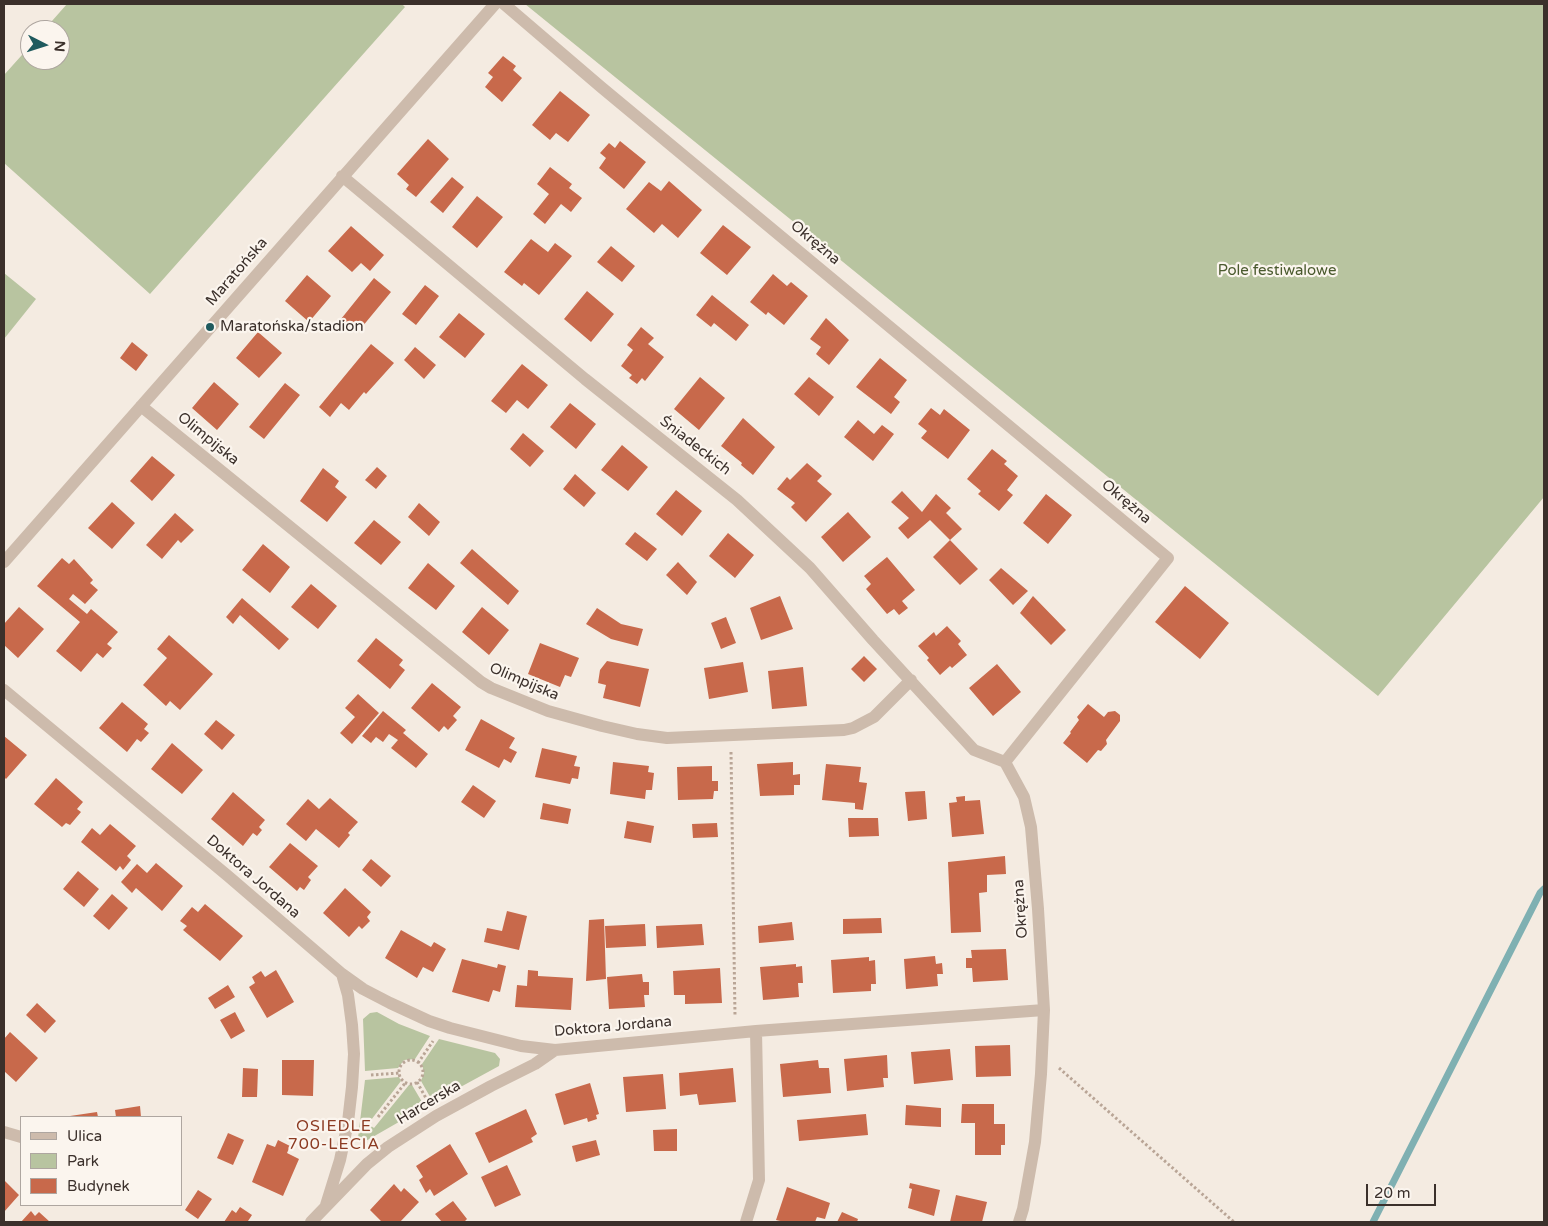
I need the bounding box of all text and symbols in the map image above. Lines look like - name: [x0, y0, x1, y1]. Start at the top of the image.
- north arrow: [20, 20, 70, 70]
- text: N: [50, 40, 68, 53]
- street label: Okrężna: [787, 217, 843, 269]
- street label: Maratońska: [203, 234, 271, 310]
- park label: Pole festiwalowe: [1218, 262, 1336, 280]
- place label: Maratońska/stadion: [220, 318, 364, 336]
- marker: Maratońska/stadion: [204, 321, 216, 333]
- street label: Olimpijska: [174, 409, 242, 469]
- street label: Śniadeckich: [656, 413, 734, 479]
- street label: Okrężna: [1098, 476, 1154, 528]
- street label: Olimpijska: [486, 659, 562, 705]
- street label: Doktora Jordana: [202, 831, 304, 923]
- street label: Okrężna: [1010, 879, 1032, 939]
- street label: Doktora Jordana: [553, 1013, 673, 1041]
- street label: Harcerska: [394, 1077, 464, 1129]
- legend: [20, 1116, 182, 1206]
- district label: OSIEDLE 700-LECIA: [287, 1117, 381, 1155]
- text: Ulica: [67, 1127, 102, 1145]
- text: Park: [67, 1152, 99, 1170]
- scale bar: [1368, 1174, 1438, 1206]
- text: Budynek: [67, 1177, 130, 1195]
- text: 20 m: [1374, 1184, 1411, 1202]

